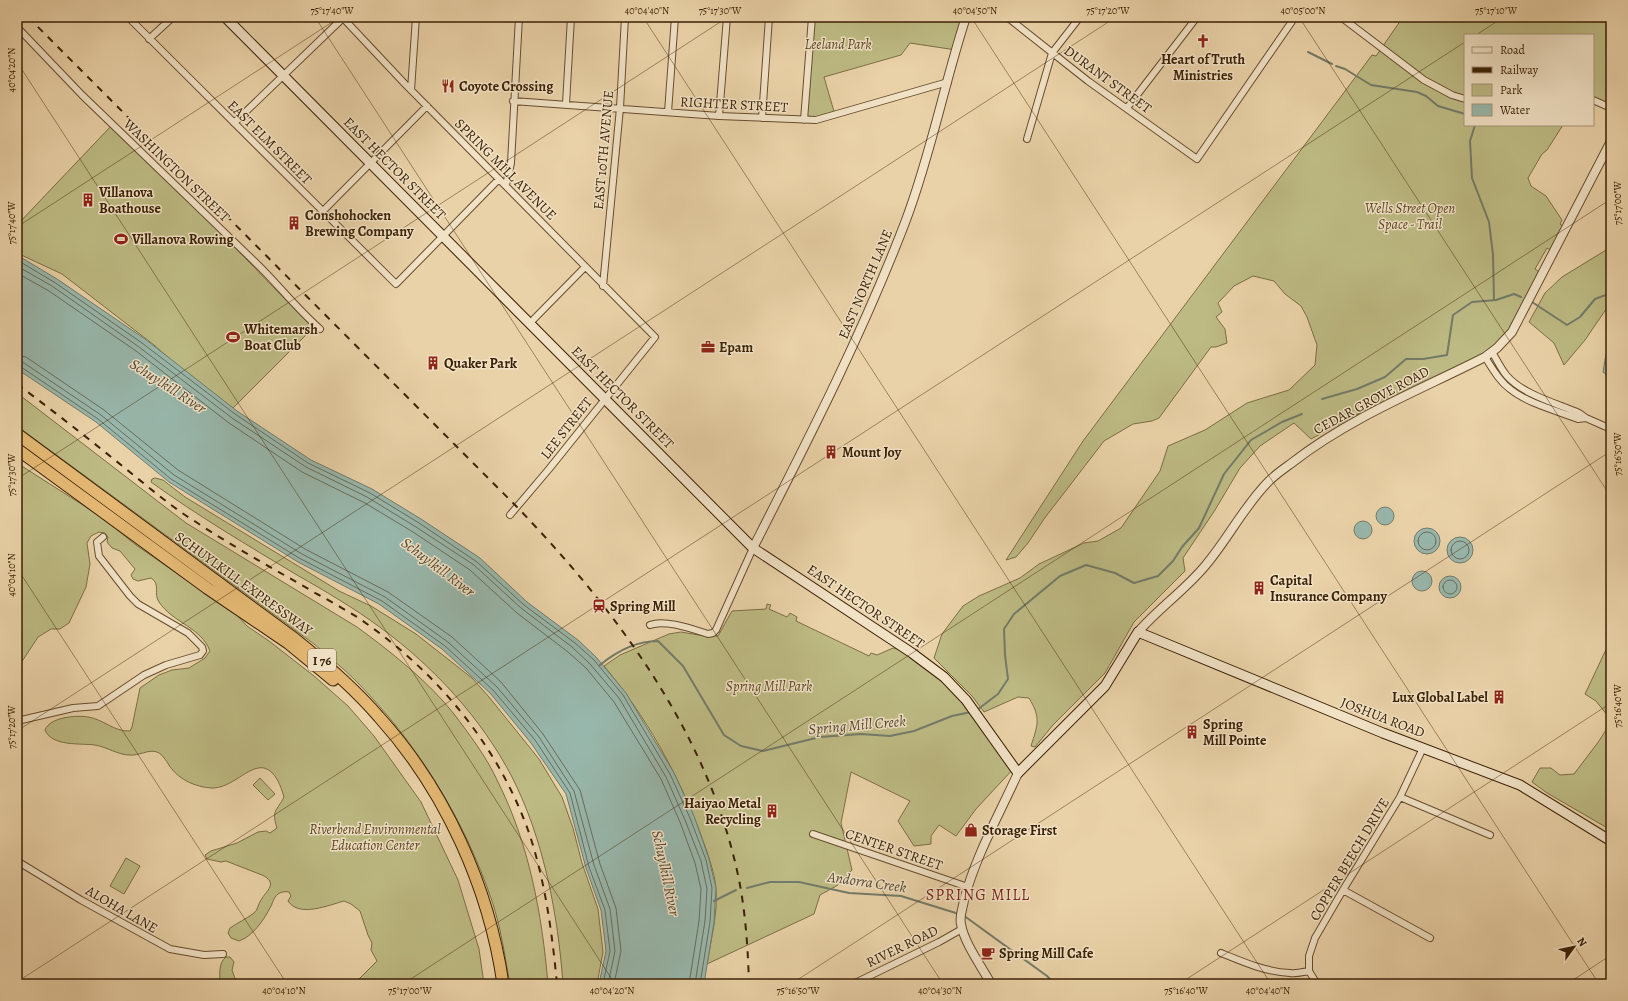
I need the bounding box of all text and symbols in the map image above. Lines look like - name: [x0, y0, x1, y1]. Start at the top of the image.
- text: 75°17'40"W: [310, 4, 354, 17]
- text: 40°04'40"N: [625, 4, 669, 17]
- text: 75°17'30"W: [699, 4, 742, 17]
- text: 40°04'50"N: [953, 4, 997, 17]
- text: 75°17'20"W: [1086, 4, 1130, 17]
- text: 40°05'00"N: [1280, 4, 1326, 17]
- text: 75°17'10"W: [1475, 4, 1518, 17]
- church icon: Heart of Truth Ministries: [1195, 33, 1211, 49]
- legend: [1464, 34, 1594, 126]
- park label: Leeland Park: [805, 35, 871, 54]
- street label: DURANT STREET: [1060, 41, 1156, 118]
- text: Road: [1500, 42, 1526, 58]
- text: 40°04'20"N: [5, 48, 18, 92]
- place label: Heart of Truth Ministries: [1161, 50, 1245, 85]
- text: Railway: [1500, 62, 1539, 78]
- place label: Coyote Crossing: [459, 77, 554, 96]
- restaurant icon: Coyote Crossing: [440, 78, 456, 94]
- text: Park: [1500, 82, 1523, 98]
- street label: EAST 10TH AVENUE: [589, 90, 618, 211]
- street label: RIGHTER STREET: [679, 92, 789, 117]
- street label: EAST ELM STREET: [223, 96, 316, 189]
- text: Water: [1499, 102, 1530, 118]
- street label: EAST HECTOR STREET: [339, 113, 450, 224]
- street label: WASHINGTON STREET: [119, 114, 234, 226]
- street label: SPRING MILL AVENUE: [451, 114, 561, 224]
- text: 75°17'00"W: [1611, 180, 1624, 225]
- place label: Villanova Boathouse: [98, 183, 162, 218]
- building icon: Villanova Boathouse: [80, 192, 96, 208]
- park label: Wells Street Open Space - Trail: [1365, 199, 1455, 234]
- text: 75°17'40"W: [5, 201, 18, 245]
- place label: Conshohocken Brewing Company: [305, 206, 414, 241]
- building icon: Conshohocken Brewing Company: [286, 215, 302, 231]
- street label: EAST NORTH LANE: [834, 226, 897, 342]
- place label: Villanova Rowing: [131, 230, 235, 249]
- sports icon: Villanova Rowing: [113, 231, 129, 247]
- place label: Whitemarsh Boat Club: [243, 320, 318, 355]
- sports icon: Whitemarsh Boat Club: [225, 329, 241, 345]
- place label: Epam: [719, 338, 754, 357]
- office icon: Epam: [700, 339, 716, 355]
- street label: EAST HECTOR STREET: [567, 342, 678, 453]
- water label: Schuylkill River: [126, 354, 211, 419]
- place label: Quaker Park: [444, 354, 518, 373]
- building icon: Quaker Park: [425, 355, 441, 371]
- street label: CEDAR GROVE ROAD: [1310, 362, 1433, 439]
- street label: LEE STREET: [536, 393, 597, 463]
- text: 75°16'50"W: [1611, 432, 1624, 476]
- place label: Mount Joy: [842, 443, 902, 462]
- building icon: Mount Joy: [823, 444, 839, 460]
- text: 75°17'30"W: [5, 453, 18, 496]
- street label: SCHUYLKILL EXPRESSWAY: [171, 527, 317, 640]
- water label: Schuylkill River: [397, 533, 479, 602]
- text: 40°04'10"N: [5, 553, 18, 597]
- street label: EAST HECTOR STREET: [803, 560, 928, 653]
- place label: Capital Insurance Company: [1270, 571, 1388, 606]
- building icon: Capital Insurance Company: [1251, 580, 1267, 596]
- place label: Spring Mill: [610, 597, 676, 616]
- station icon: Spring Mill: [591, 598, 607, 614]
- road number: I 76: [308, 649, 336, 671]
- park label: Spring Mill Park: [726, 677, 812, 696]
- text: 75°16'40"W: [1611, 684, 1624, 728]
- place label: Lux Global Label: [1392, 688, 1488, 707]
- building icon: Lux Global Label: [1491, 689, 1507, 705]
- street label: JOSHUA ROAD: [1338, 693, 1428, 742]
- text: 75°17'20"W: [5, 705, 18, 749]
- water label: Spring Mill Creek: [808, 711, 907, 739]
- place label: Spring Mill Pointe: [1203, 715, 1267, 750]
- building icon: Spring Mill Pointe: [1184, 724, 1200, 740]
- place label: Haiyao Metal Recycling: [684, 794, 762, 829]
- street label: COPPER BEECH DRIVE: [1305, 794, 1394, 924]
- building icon: Haiyao Metal Recycling: [764, 803, 780, 819]
- park label: Riverbend Environmental Education Center: [309, 820, 441, 855]
- place label: Storage First: [982, 821, 1057, 840]
- shop icon: Storage First: [963, 822, 979, 838]
- street label: CENTER STREET: [843, 824, 945, 875]
- water label: Schuylkill River: [647, 828, 685, 918]
- water label: Andorra Creek: [825, 866, 908, 897]
- street label: ALOHA LANE: [81, 881, 161, 938]
- district label: SPRING MILL: [926, 884, 1030, 906]
- street label: RIVER ROAD: [863, 921, 941, 972]
- north arrow: [1554, 927, 1594, 967]
- text: N: [1573, 934, 1590, 949]
- place label: Spring Mill Cafe: [999, 944, 1094, 963]
- cafe icon: Spring Mill Cafe: [980, 945, 996, 961]
- text: 40°04'10"N: [262, 984, 306, 997]
- text: 75°17'00"W: [388, 984, 433, 997]
- text: 40°04'20"N: [590, 984, 634, 997]
- text: 75°16'50"W: [776, 984, 820, 997]
- text: 40°04'30"N: [918, 984, 962, 997]
- text: 75°16'40"W: [1164, 984, 1208, 997]
- text: 40°04'40"N: [1246, 984, 1290, 997]

